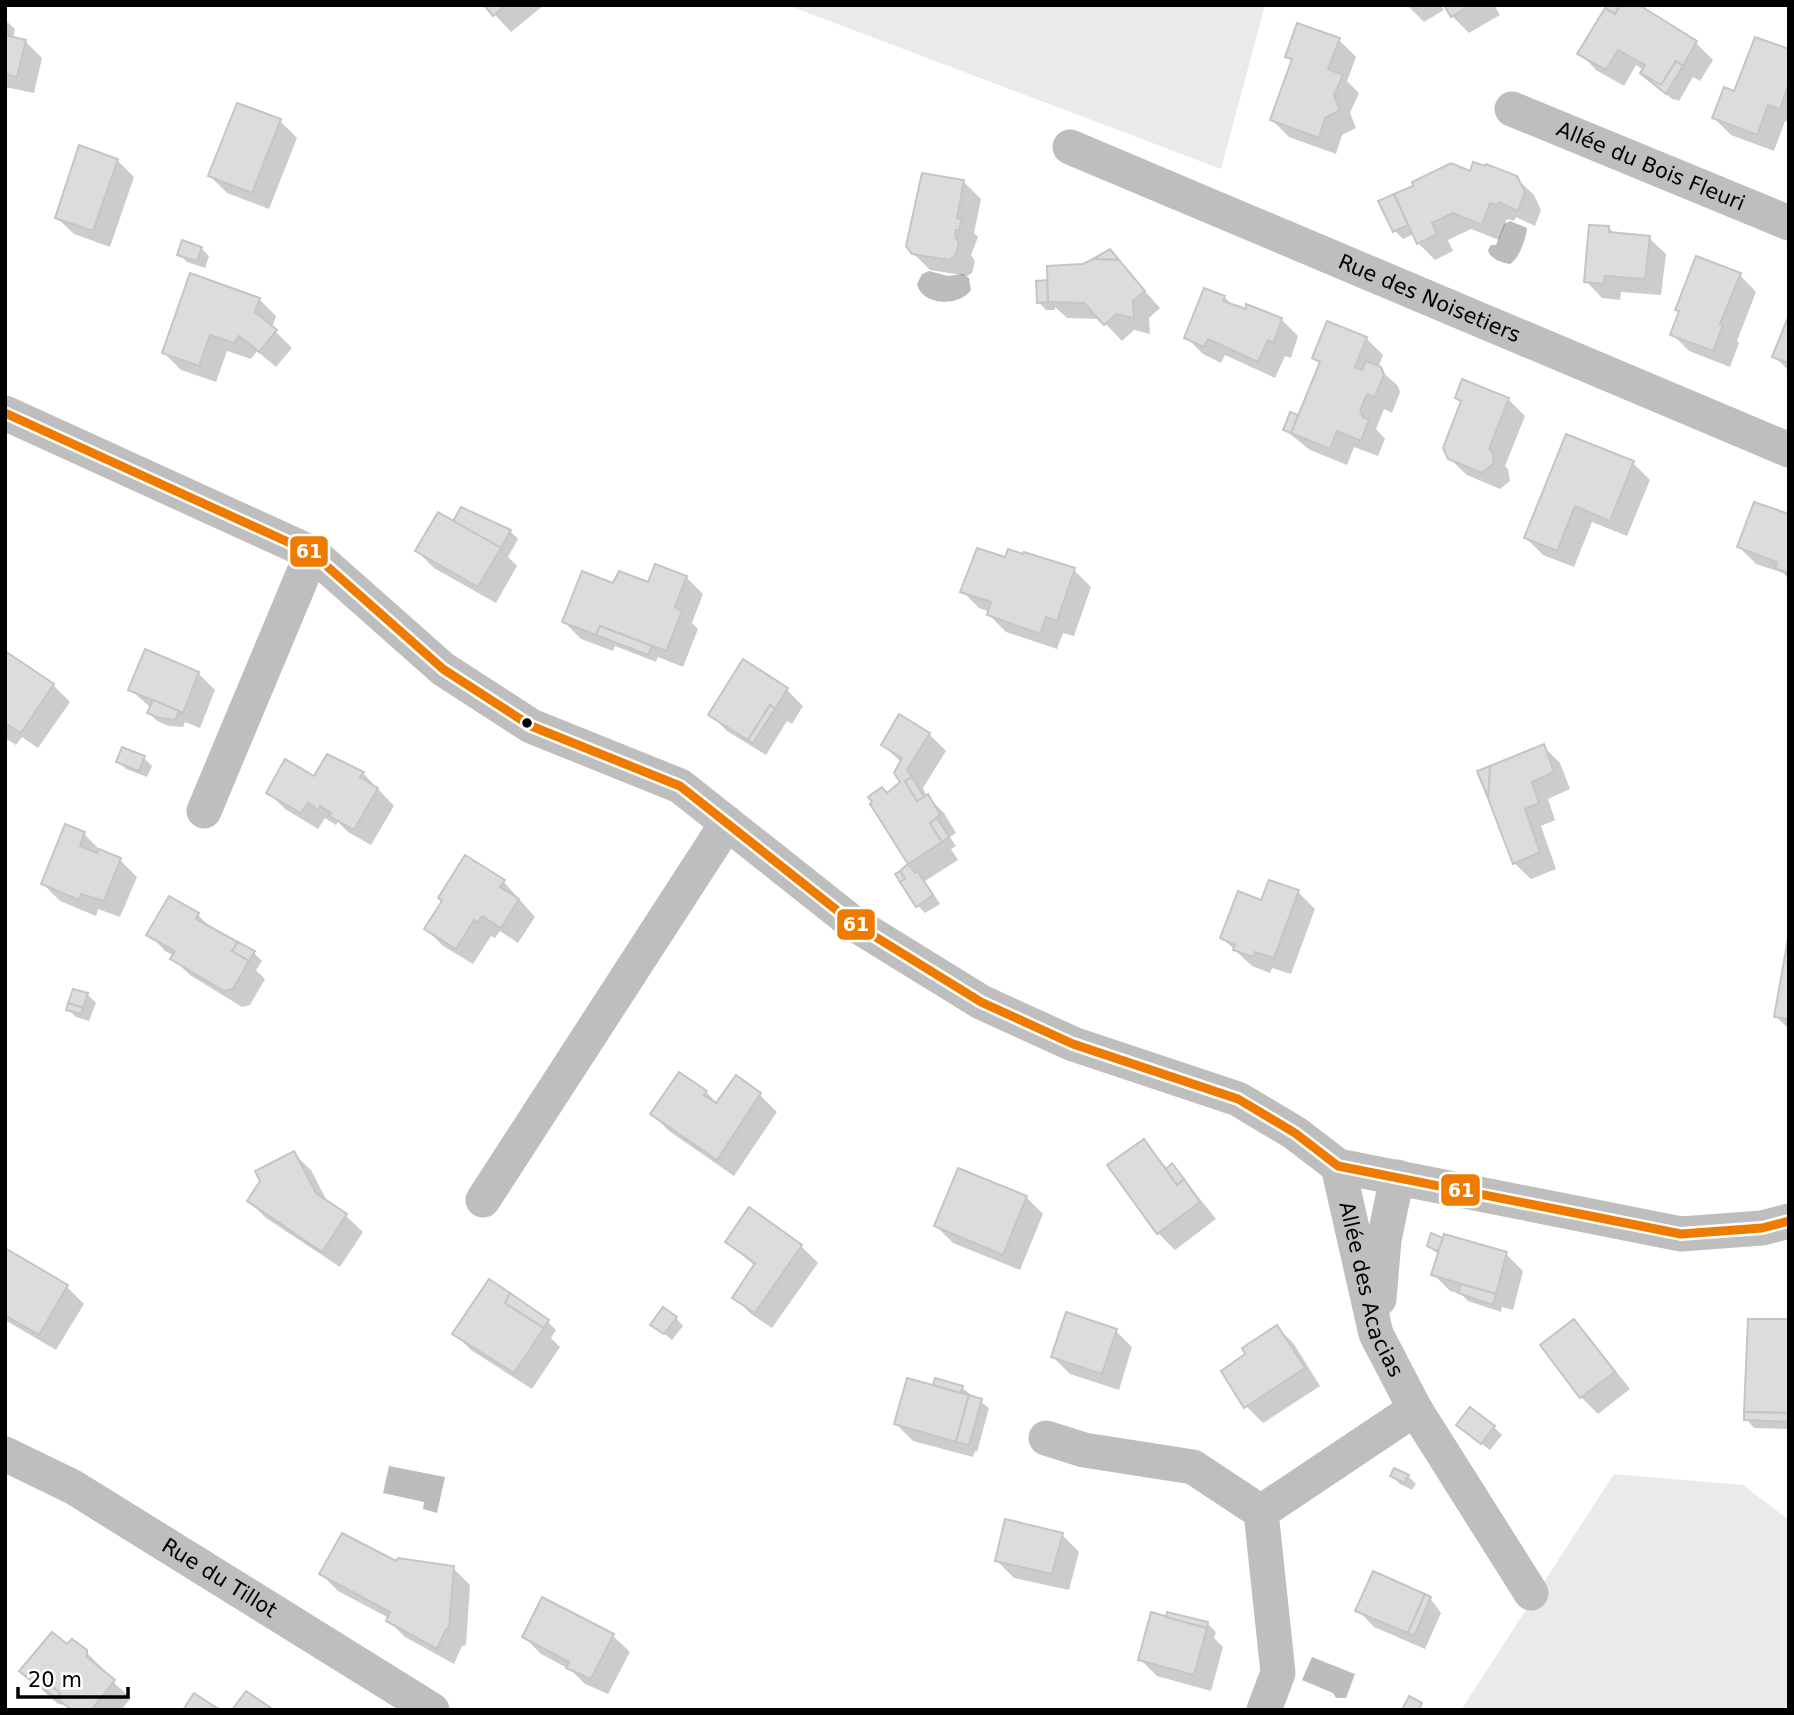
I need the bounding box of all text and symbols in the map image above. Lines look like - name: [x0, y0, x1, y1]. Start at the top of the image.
- street label: Allée du Bois Fleuri: [1553, 117, 1748, 216]
- street label: Rue des Noisetiers: [1335, 249, 1524, 347]
- line badge: 61: [289, 535, 329, 568]
- text: 61: [296, 540, 322, 562]
- unlabelled marker: [520, 716, 534, 730]
- line badge: 61: [836, 908, 876, 941]
- text: 61: [843, 913, 869, 935]
- line badge: 61: [1440, 1173, 1481, 1207]
- text: 61: [1448, 1179, 1474, 1201]
- street label: Allée des Acacias: [1334, 1199, 1408, 1381]
- street label: Rue du Tillot: [158, 1533, 281, 1623]
- scale bar: [18, 1656, 128, 1700]
- text: 20 m: [28, 1668, 82, 1692]

